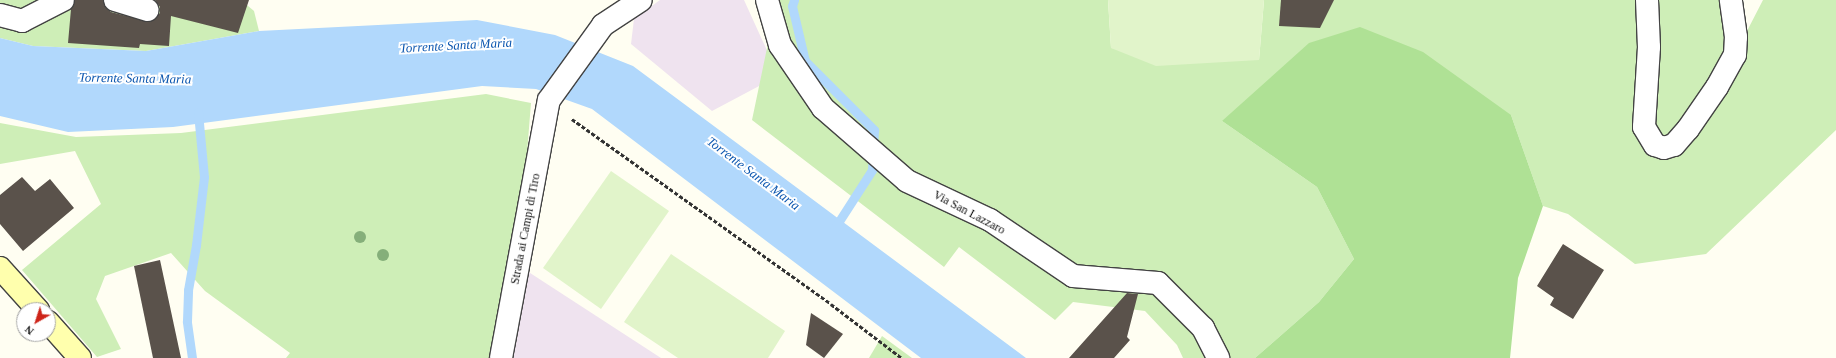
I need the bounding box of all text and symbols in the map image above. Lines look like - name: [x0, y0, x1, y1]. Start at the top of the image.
- water label: Torrente Santa Maria: [399, 35, 513, 57]
- water label: Torrente Santa Maria: [79, 70, 191, 88]
- water label: Torrente Santa Maria: [703, 134, 803, 214]
- street label: Strada ai Campi di Tiro: [508, 172, 544, 286]
- street label: Via San Lazzaro: [931, 188, 1007, 238]
- north arrow: [16, 302, 56, 342]
- text: N: [22, 323, 36, 338]

